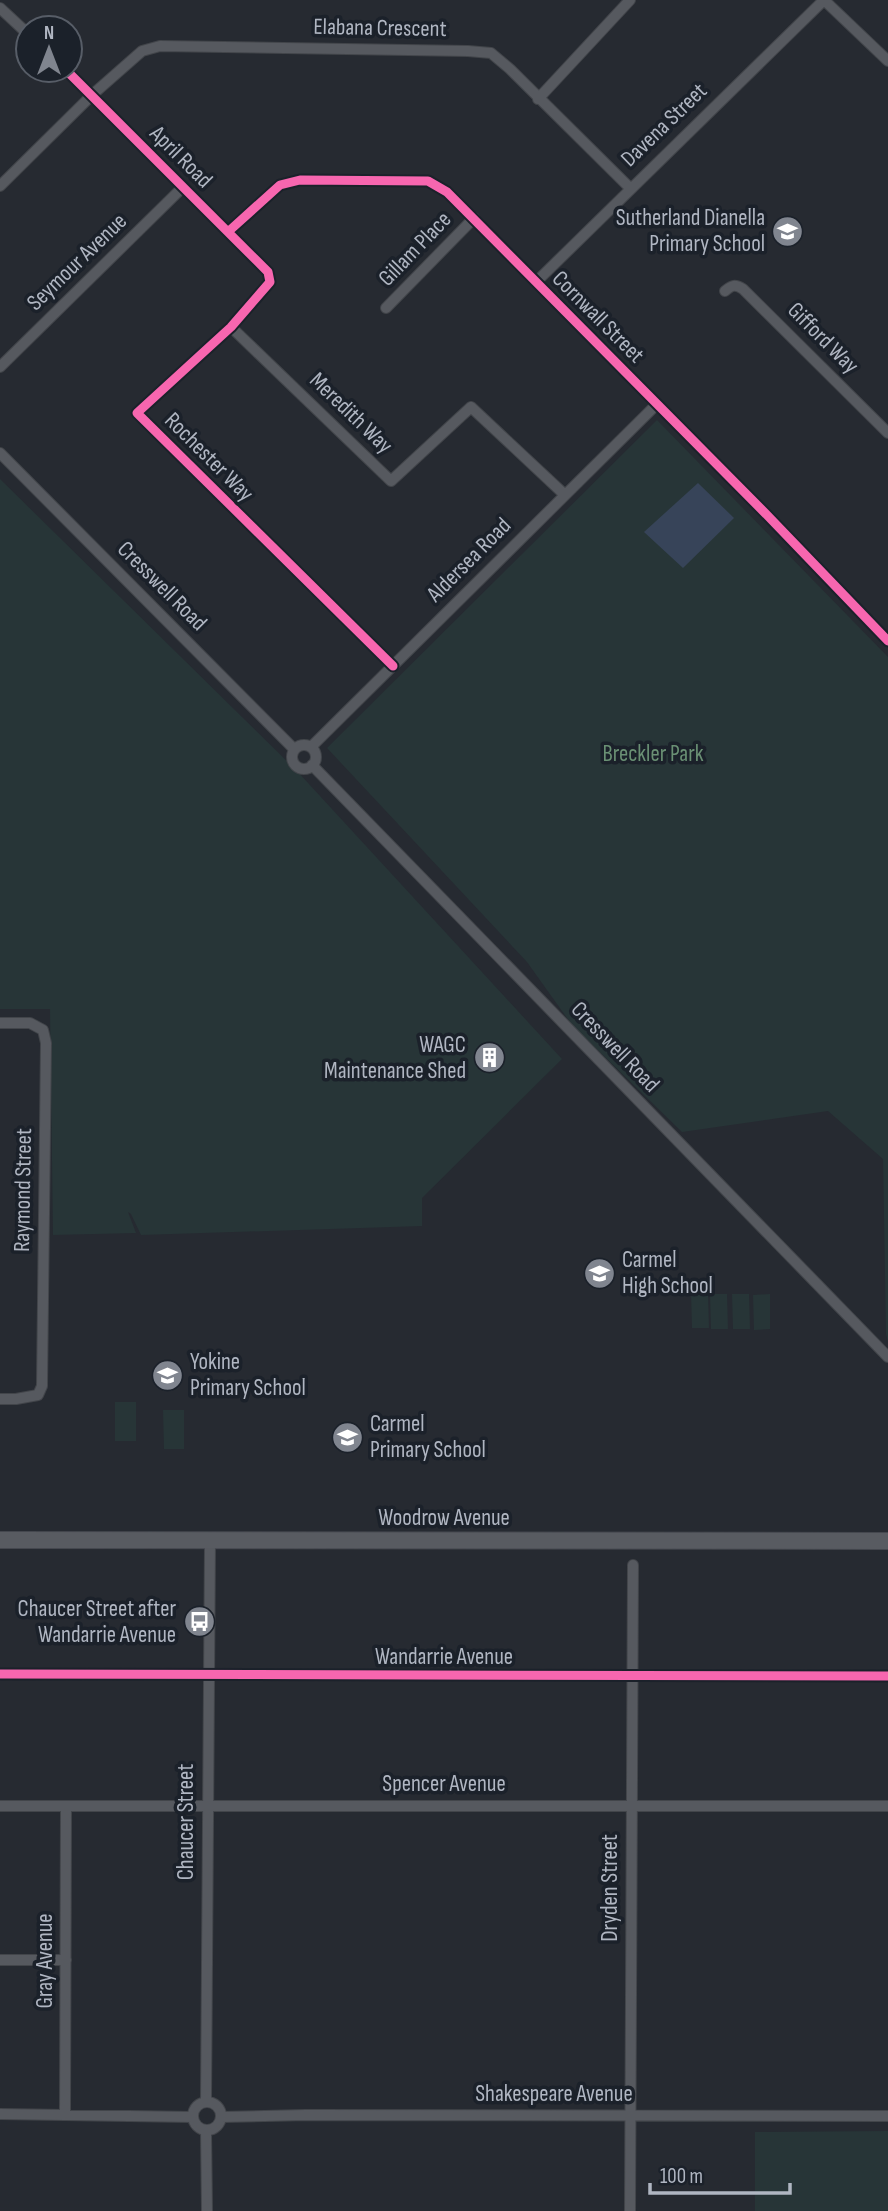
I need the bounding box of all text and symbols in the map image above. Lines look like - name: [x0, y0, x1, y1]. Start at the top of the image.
- street label: Elabana Crescent: [313, 13, 447, 43]
- north arrow: [14, 14, 84, 84]
- text: N: [44, 22, 54, 45]
- street label: Davena Street: [615, 77, 713, 173]
- street label: April Road: [143, 119, 218, 194]
- place label: Sutherland Dianella Primary School: [616, 204, 765, 258]
- street label: Gillam Place: [373, 206, 457, 292]
- street label: Seymour Avenue: [21, 207, 133, 317]
- school or university icon: Sutherland Dianella Primary School: [771, 214, 805, 248]
- street label: Cornwall Street: [546, 265, 650, 369]
- street label: Gifford Way: [781, 296, 865, 380]
- street label: Meredith Way: [304, 367, 398, 460]
- street label: Rochester Way: [159, 407, 260, 508]
- street label: Aldersea Road: [420, 512, 517, 609]
- street label: Cresswell Road: [111, 535, 213, 637]
- park label: Breckler Park: [602, 740, 704, 768]
- street label: Cresswell Road: [565, 996, 665, 1098]
- place label: WAGC Maintenance Shed: [324, 1031, 466, 1085]
- building icon: WAGC Maintenance Shed: [472, 1041, 506, 1075]
- street label: Raymond Street: [8, 1128, 38, 1252]
- place label: Carmel High School: [622, 1246, 713, 1300]
- school or university icon: Carmel High School: [582, 1256, 616, 1290]
- place label: Yokine Primary School: [190, 1348, 306, 1402]
- school or university icon: Yokine Primary School: [150, 1358, 184, 1392]
- place label: Carmel Primary School: [370, 1410, 486, 1464]
- school or university icon: Carmel Primary School: [330, 1420, 364, 1454]
- street label: Woodrow Avenue: [378, 1504, 510, 1532]
- place label: Chaucer Street after Wandarrie Avenue: [18, 1595, 176, 1649]
- bus stop icon: Chaucer Street after Wandarrie Avenue: [182, 1605, 216, 1639]
- street label: Wandarrie Avenue: [375, 1643, 513, 1671]
- street label: Chaucer Street: [172, 1764, 200, 1880]
- street label: Spencer Avenue: [382, 1770, 506, 1798]
- street label: Dryden Street: [596, 1834, 624, 1942]
- street label: Gray Avenue: [31, 1913, 59, 2009]
- street label: Shakespeare Avenue: [475, 2080, 633, 2108]
- scale bar: [650, 2152, 790, 2196]
- text: 100 m: [660, 2164, 703, 2189]

